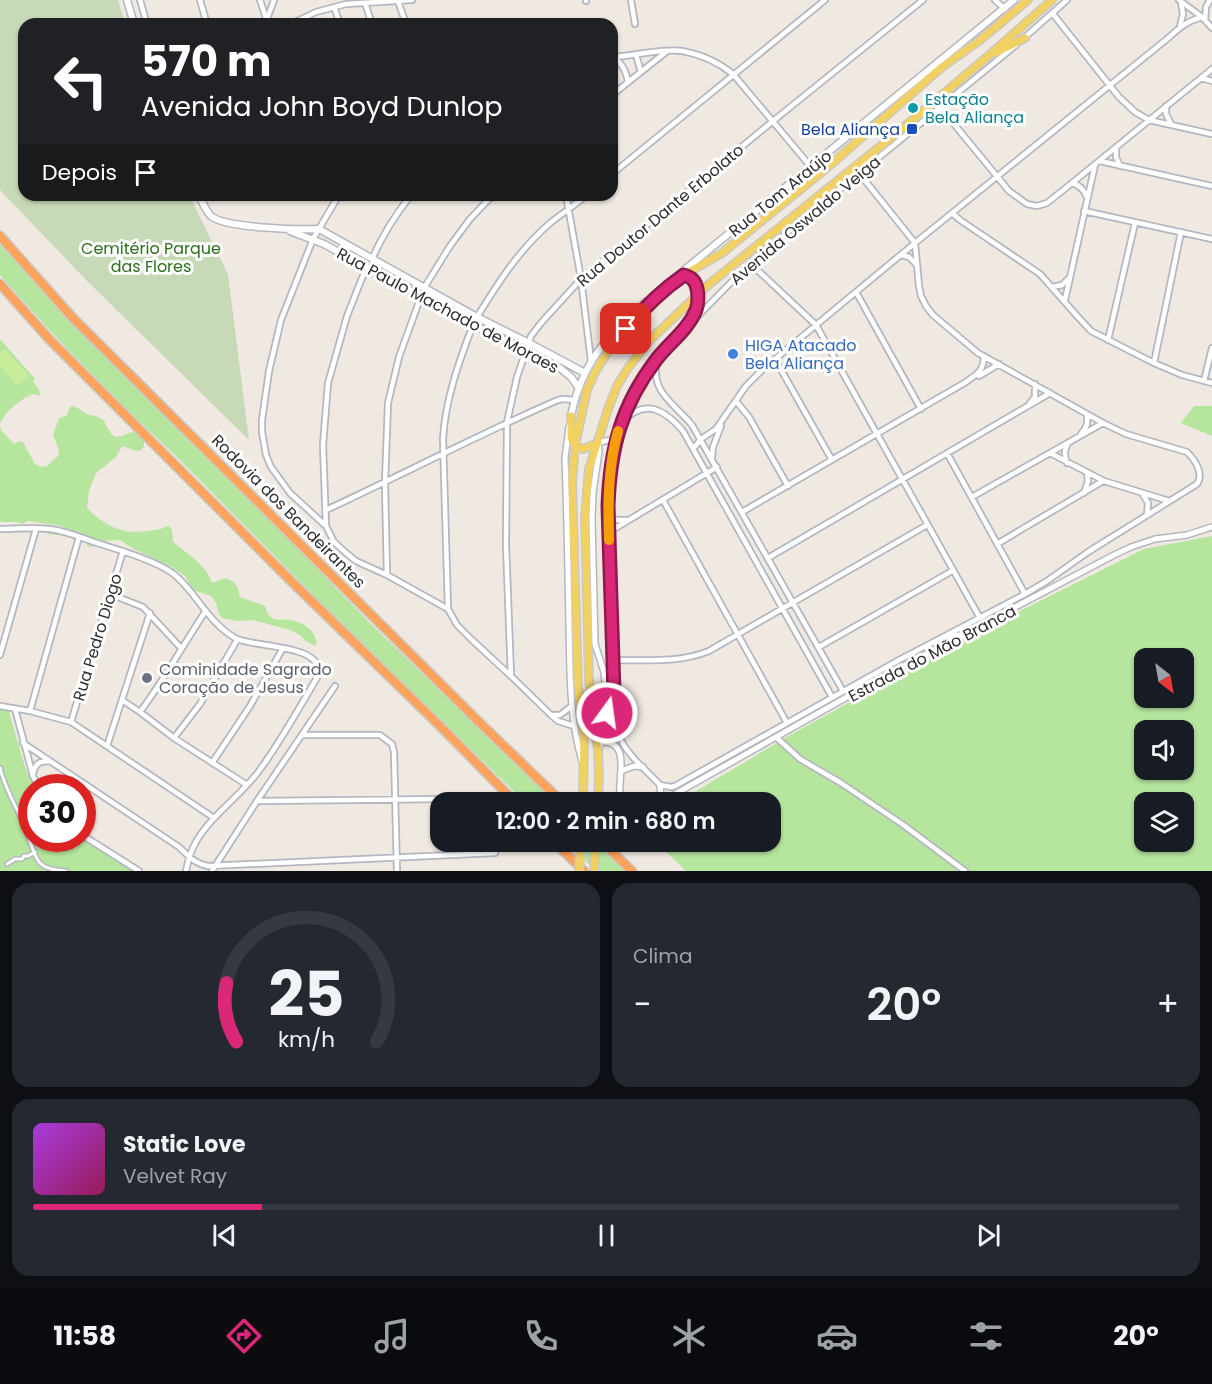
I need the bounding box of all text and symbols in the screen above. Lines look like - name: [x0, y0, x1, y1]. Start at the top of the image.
- text: 570 m: [141, 32, 272, 91]
- icon: left: [42, 42, 120, 120]
- text: Avenida John Boyd Dunlop: [141, 88, 502, 125]
- place label: Estação Bela Aliança: [925, 88, 1024, 129]
- marker: Estação Bela Aliança: [906, 101, 920, 115]
- place label: Bela Aliança: [801, 118, 900, 141]
- marker: Bela Aliança: [905, 122, 919, 136]
- street label: Rua Doutor Dante Erbolato: [572, 139, 749, 292]
- street label: Rua Tom Araújo: [724, 145, 837, 242]
- street label: Avenida Oswaldo Veiga: [725, 150, 886, 290]
- icon: arrive: [129, 156, 162, 189]
- text: Depois: [42, 157, 117, 188]
- park label: Cemitério Parque das Flores: [81, 237, 221, 278]
- street label: Rua Paulo Machado de Moraes: [333, 242, 563, 379]
- pin: [600, 303, 651, 354]
- icon: arrive: [609, 312, 642, 345]
- place label: HIGA Atacado Bela Aliança: [745, 334, 857, 375]
- marker: HIGA Atacado Bela Aliança: [726, 347, 740, 361]
- street label: Rodovia dos Bandeirantes: [206, 429, 371, 594]
- street label: Rua Pedro Diogo: [67, 571, 128, 704]
- street label: Estrada do Mão Branca: [844, 599, 1020, 707]
- north arrow: [1134, 648, 1194, 708]
- map controls: [1134, 648, 1194, 852]
- place label: Cominidade Sagrado Coração de Jesus: [159, 658, 332, 699]
- marker: Cominidade Sagrado Coração de Jesus: [140, 671, 154, 685]
- position arrow: [575, 681, 639, 745]
- button: sound: [1134, 720, 1194, 780]
- speed limit sign: 30: [18, 774, 96, 852]
- button: layers: [1134, 792, 1194, 852]
- text: 12:00 · 2 min · 680 m: [496, 806, 715, 837]
- text: Clima: [633, 942, 692, 970]
- text: 25: [268, 950, 344, 1038]
- text: 20°: [866, 973, 941, 1036]
- text: −: [633, 981, 651, 1028]
- text: +: [1156, 981, 1179, 1028]
- text: km/h: [277, 1024, 335, 1055]
- text: Static Love: [123, 1129, 246, 1160]
- text: Velvet Ray: [123, 1162, 227, 1190]
- icon: previous: [208, 1219, 241, 1252]
- icon: pause: [590, 1219, 623, 1252]
- icon: next: [972, 1219, 1005, 1252]
- icon: directions: [223, 1315, 265, 1357]
- icon: music: [371, 1315, 413, 1357]
- icon: phone: [520, 1315, 562, 1357]
- icon: climate: [668, 1315, 710, 1357]
- icon: car: [816, 1315, 858, 1357]
- icon: filters: [965, 1315, 1007, 1357]
- text: 11:58: [53, 1317, 116, 1354]
- text: 20°: [1113, 1317, 1159, 1354]

